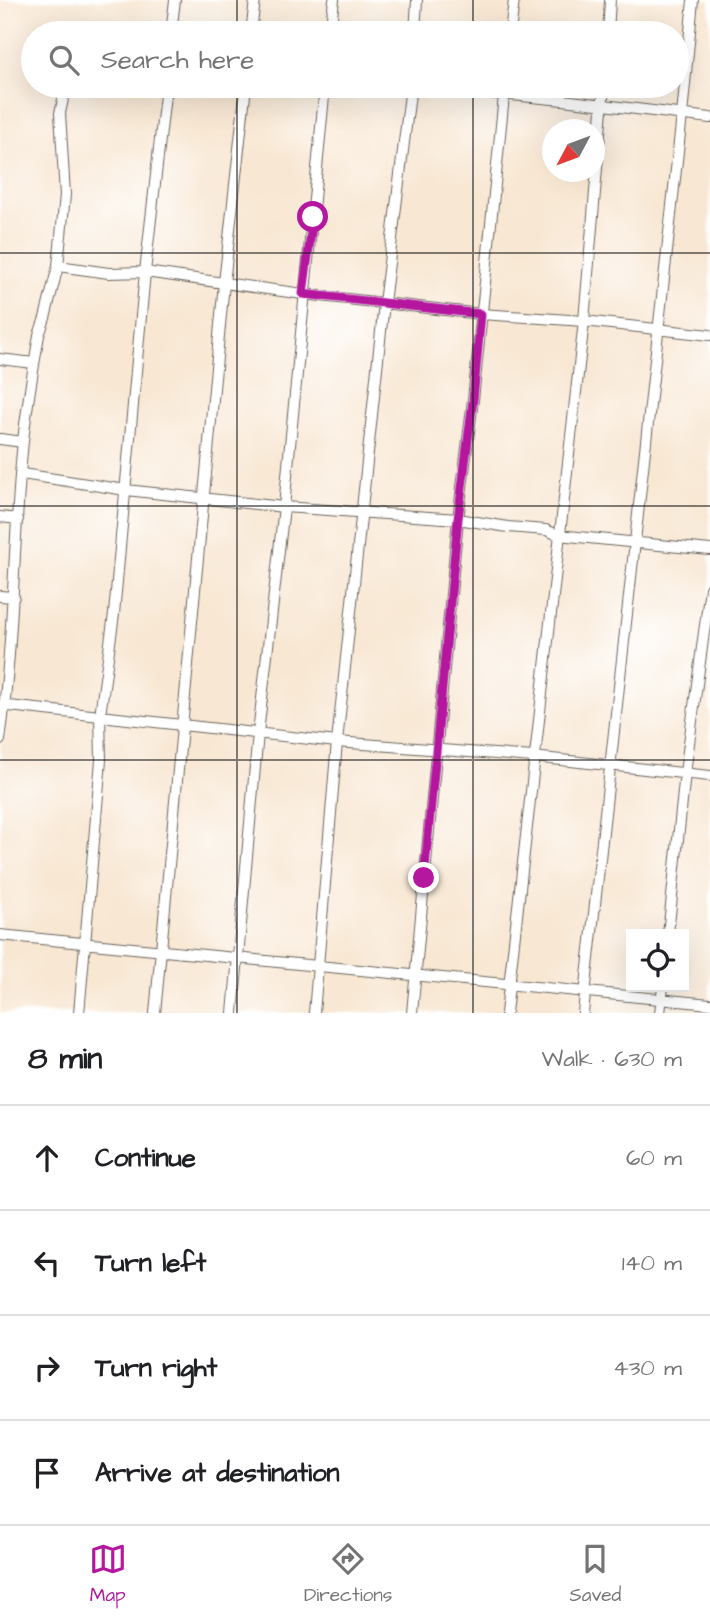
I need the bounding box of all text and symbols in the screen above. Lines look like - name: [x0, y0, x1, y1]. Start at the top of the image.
- search box: [21, 21, 689, 98]
- icon: search: [45, 41, 83, 79]
- text: Search here: [101, 42, 254, 78]
- north arrow: [542, 119, 605, 182]
- route start: [297, 201, 328, 232]
- route end: [408, 862, 439, 893]
- map controls: [626, 929, 689, 992]
- button: locate: [626, 929, 689, 992]
- text: 8 min: [28, 1038, 102, 1080]
- text: Walk · 630 m: [542, 1043, 682, 1075]
- icon: ahead: [28, 1139, 66, 1177]
- text: Continue: [95, 1140, 196, 1176]
- text: 60 m: [626, 1142, 682, 1174]
- icon: left: [28, 1244, 66, 1282]
- text: Turn left: [95, 1245, 206, 1281]
- text: 140 m: [622, 1247, 682, 1279]
- icon: right: [28, 1349, 66, 1387]
- text: Turn right: [95, 1350, 217, 1386]
- text: 430 m: [613, 1352, 682, 1384]
- icon: arrive: [28, 1454, 66, 1492]
- text: Arrive at destination: [95, 1455, 340, 1491]
- tab: Map: [89, 1540, 127, 1609]
- tab: Directions: [304, 1540, 392, 1609]
- tab: Saved: [570, 1540, 621, 1609]

